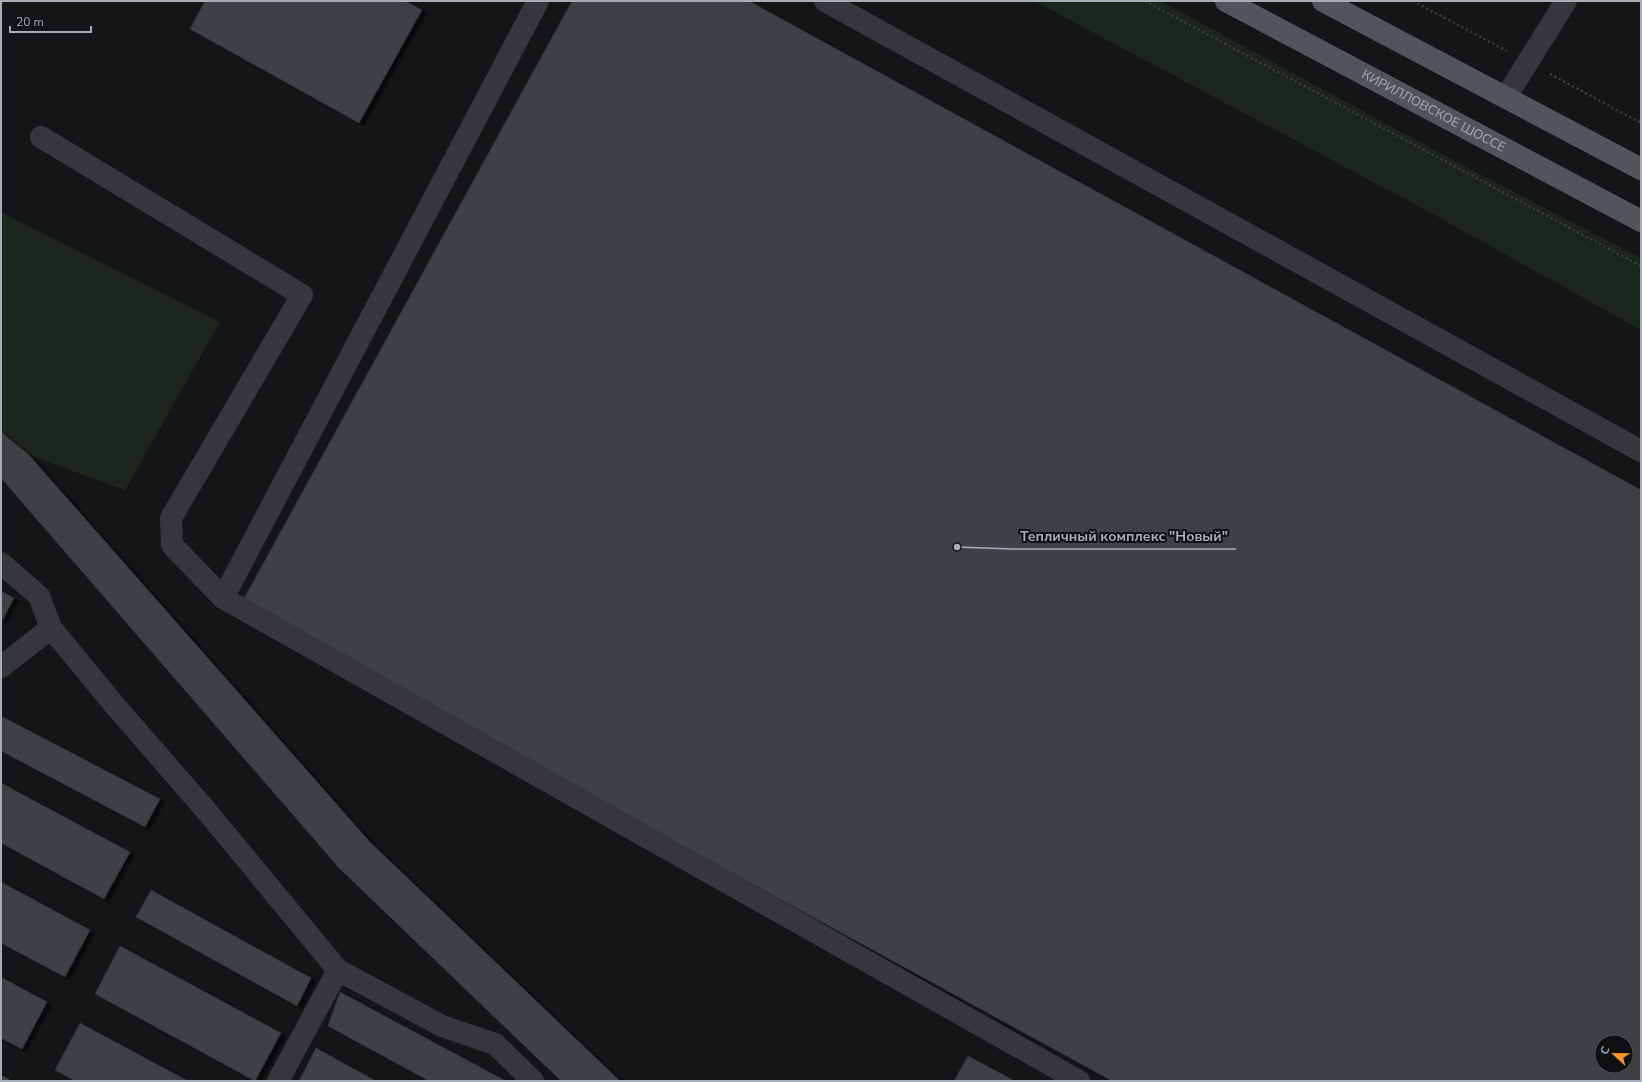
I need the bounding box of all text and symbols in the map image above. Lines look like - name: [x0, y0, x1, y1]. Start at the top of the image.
- scale bar: [10, 8, 91, 34]
- text: 20 m: [16, 14, 44, 30]
- street label: КИРИЛЛОВСКОЕ ШОССЕ: [1359, 66, 1509, 157]
- callout: Тепличный комплекс "Новый": [1012, 523, 1236, 549]
- text: Тепличный комплекс "Новый": [1020, 527, 1228, 546]
- north arrow: [1594, 1034, 1634, 1074]
- text: С: [1597, 1044, 1614, 1057]

